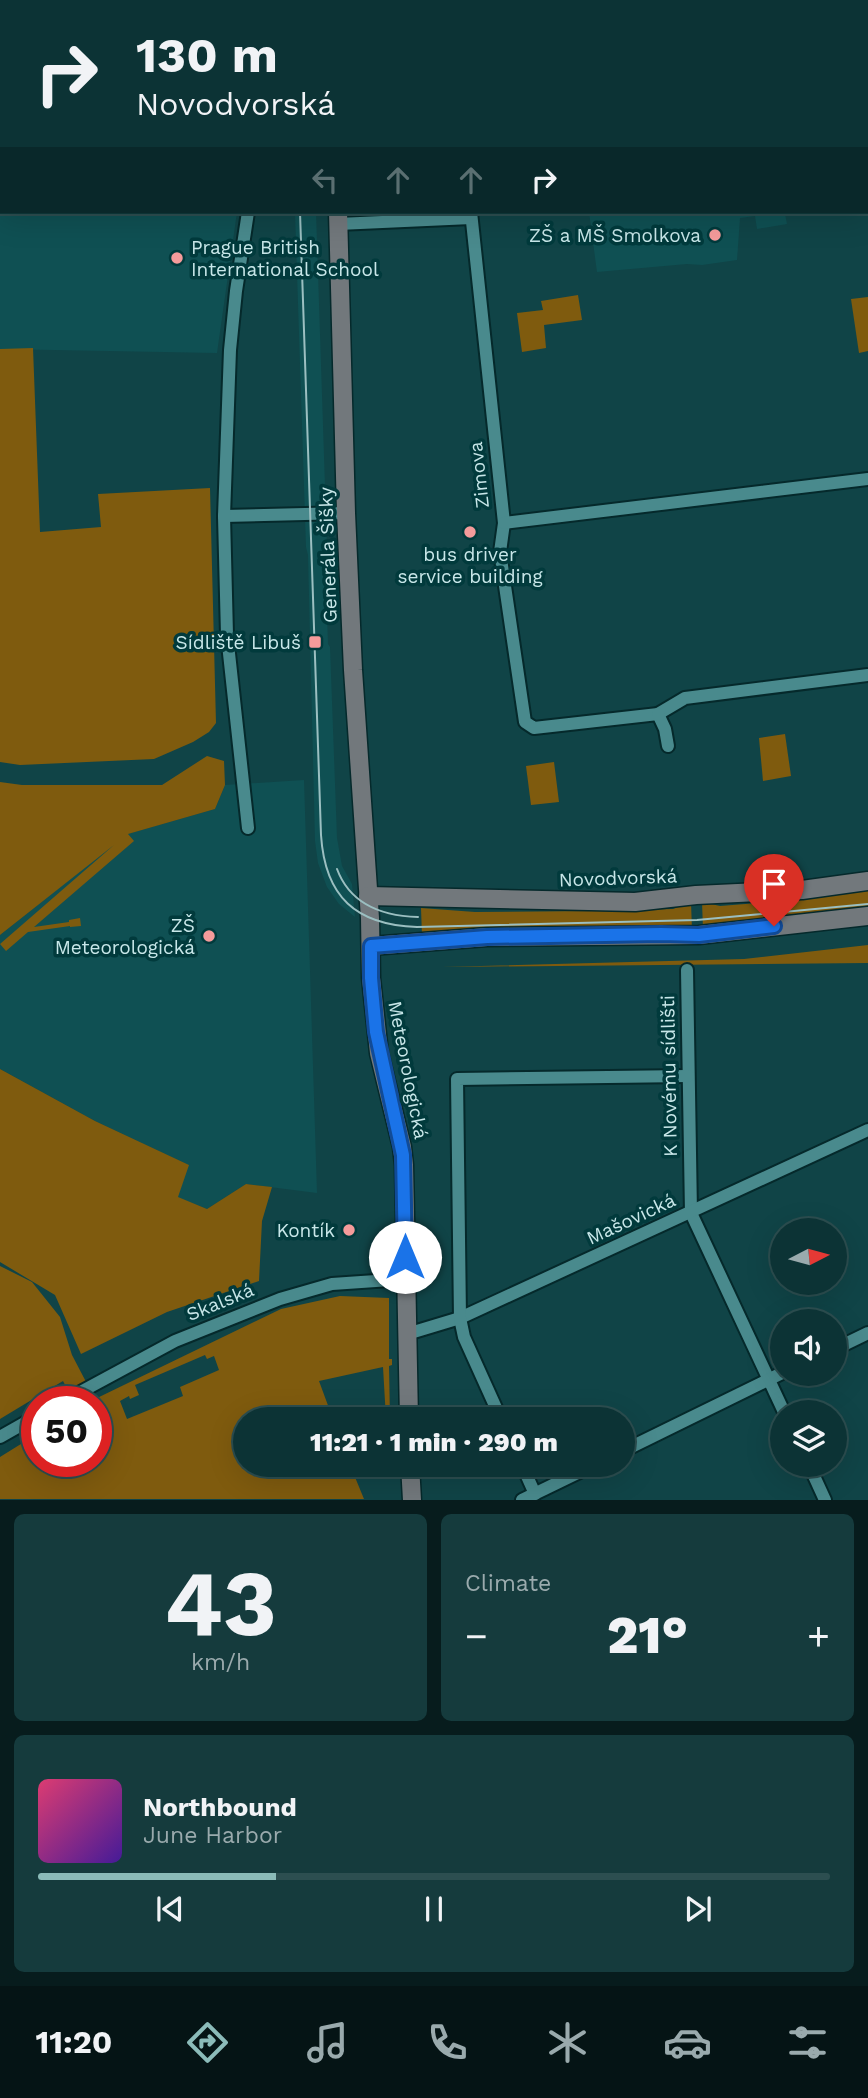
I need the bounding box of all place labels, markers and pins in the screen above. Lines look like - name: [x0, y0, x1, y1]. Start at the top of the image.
- place label: ZŠ a MŠ Smolkova: [529, 224, 701, 247]
- marker: ZŠ a MŠ Smolkova: [707, 227, 723, 243]
- place label: Prague British International School: [191, 236, 379, 281]
- marker: Prague British International School: [169, 250, 185, 266]
- marker: bus driver service building: [462, 524, 478, 540]
- place label: bus driver service building: [397, 543, 543, 588]
- place label: Sídliště Libuš: [176, 631, 301, 654]
- marker: Sídliště Libuš: [307, 634, 323, 650]
- pin: [744, 854, 804, 926]
- place label: ZŠ Meteorologická: [55, 914, 195, 959]
- marker: ZŠ Meteorologická: [201, 928, 217, 944]
- place label: Kontík: [277, 1219, 335, 1242]
- marker: Kontík: [341, 1222, 357, 1238]

